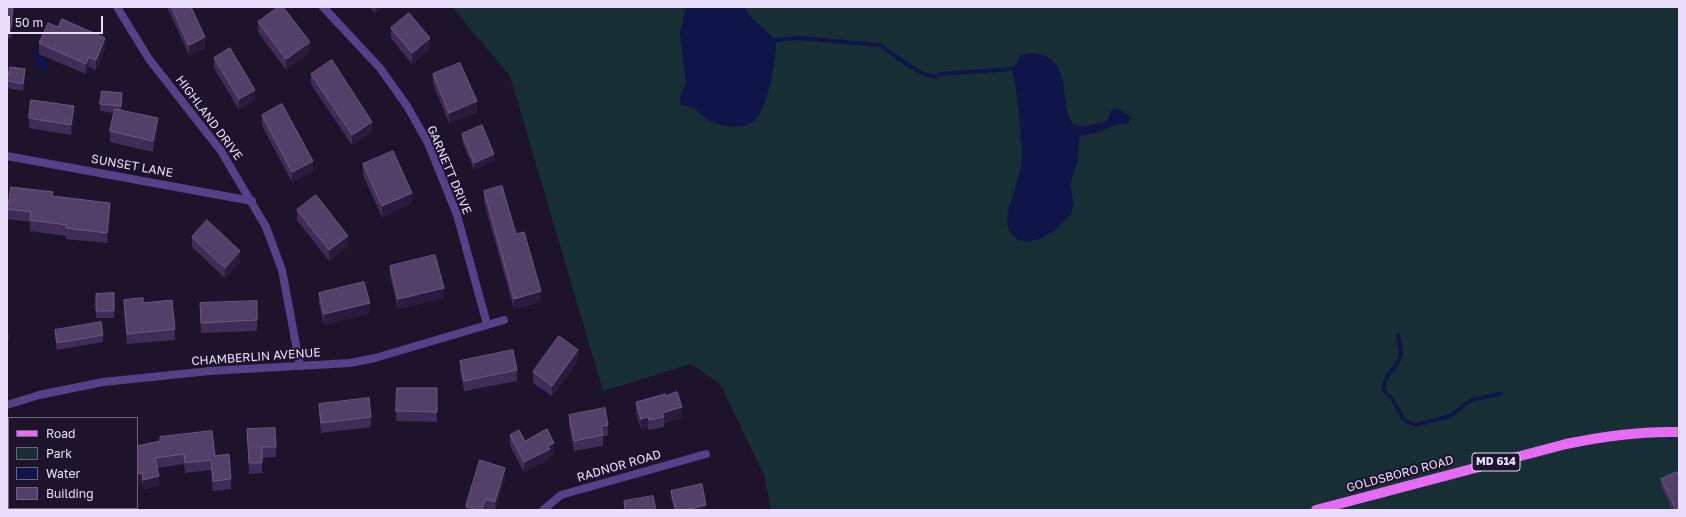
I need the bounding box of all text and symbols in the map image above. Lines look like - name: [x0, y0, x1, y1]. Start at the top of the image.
- scale bar: [10, 8, 105, 34]
- text: 50 m: [15, 15, 43, 30]
- street label: HIGHLAND DRIVE: [173, 73, 245, 163]
- street label: GARNETT DRIVE: [424, 123, 474, 217]
- street label: SUNSET LANE: [90, 152, 174, 180]
- street label: CHAMBERLIN AVENUE: [191, 345, 321, 369]
- legend: [8, 417, 138, 509]
- text: Road: [46, 426, 75, 441]
- text: Park: [46, 446, 72, 461]
- street label: RADNOR ROAD: [575, 447, 663, 485]
- street label: GOLDSBORO ROAD: [1345, 453, 1455, 495]
- road number: MD 614: [1472, 453, 1520, 471]
- text: Water: [46, 466, 80, 481]
- text: Building: [46, 486, 94, 501]

